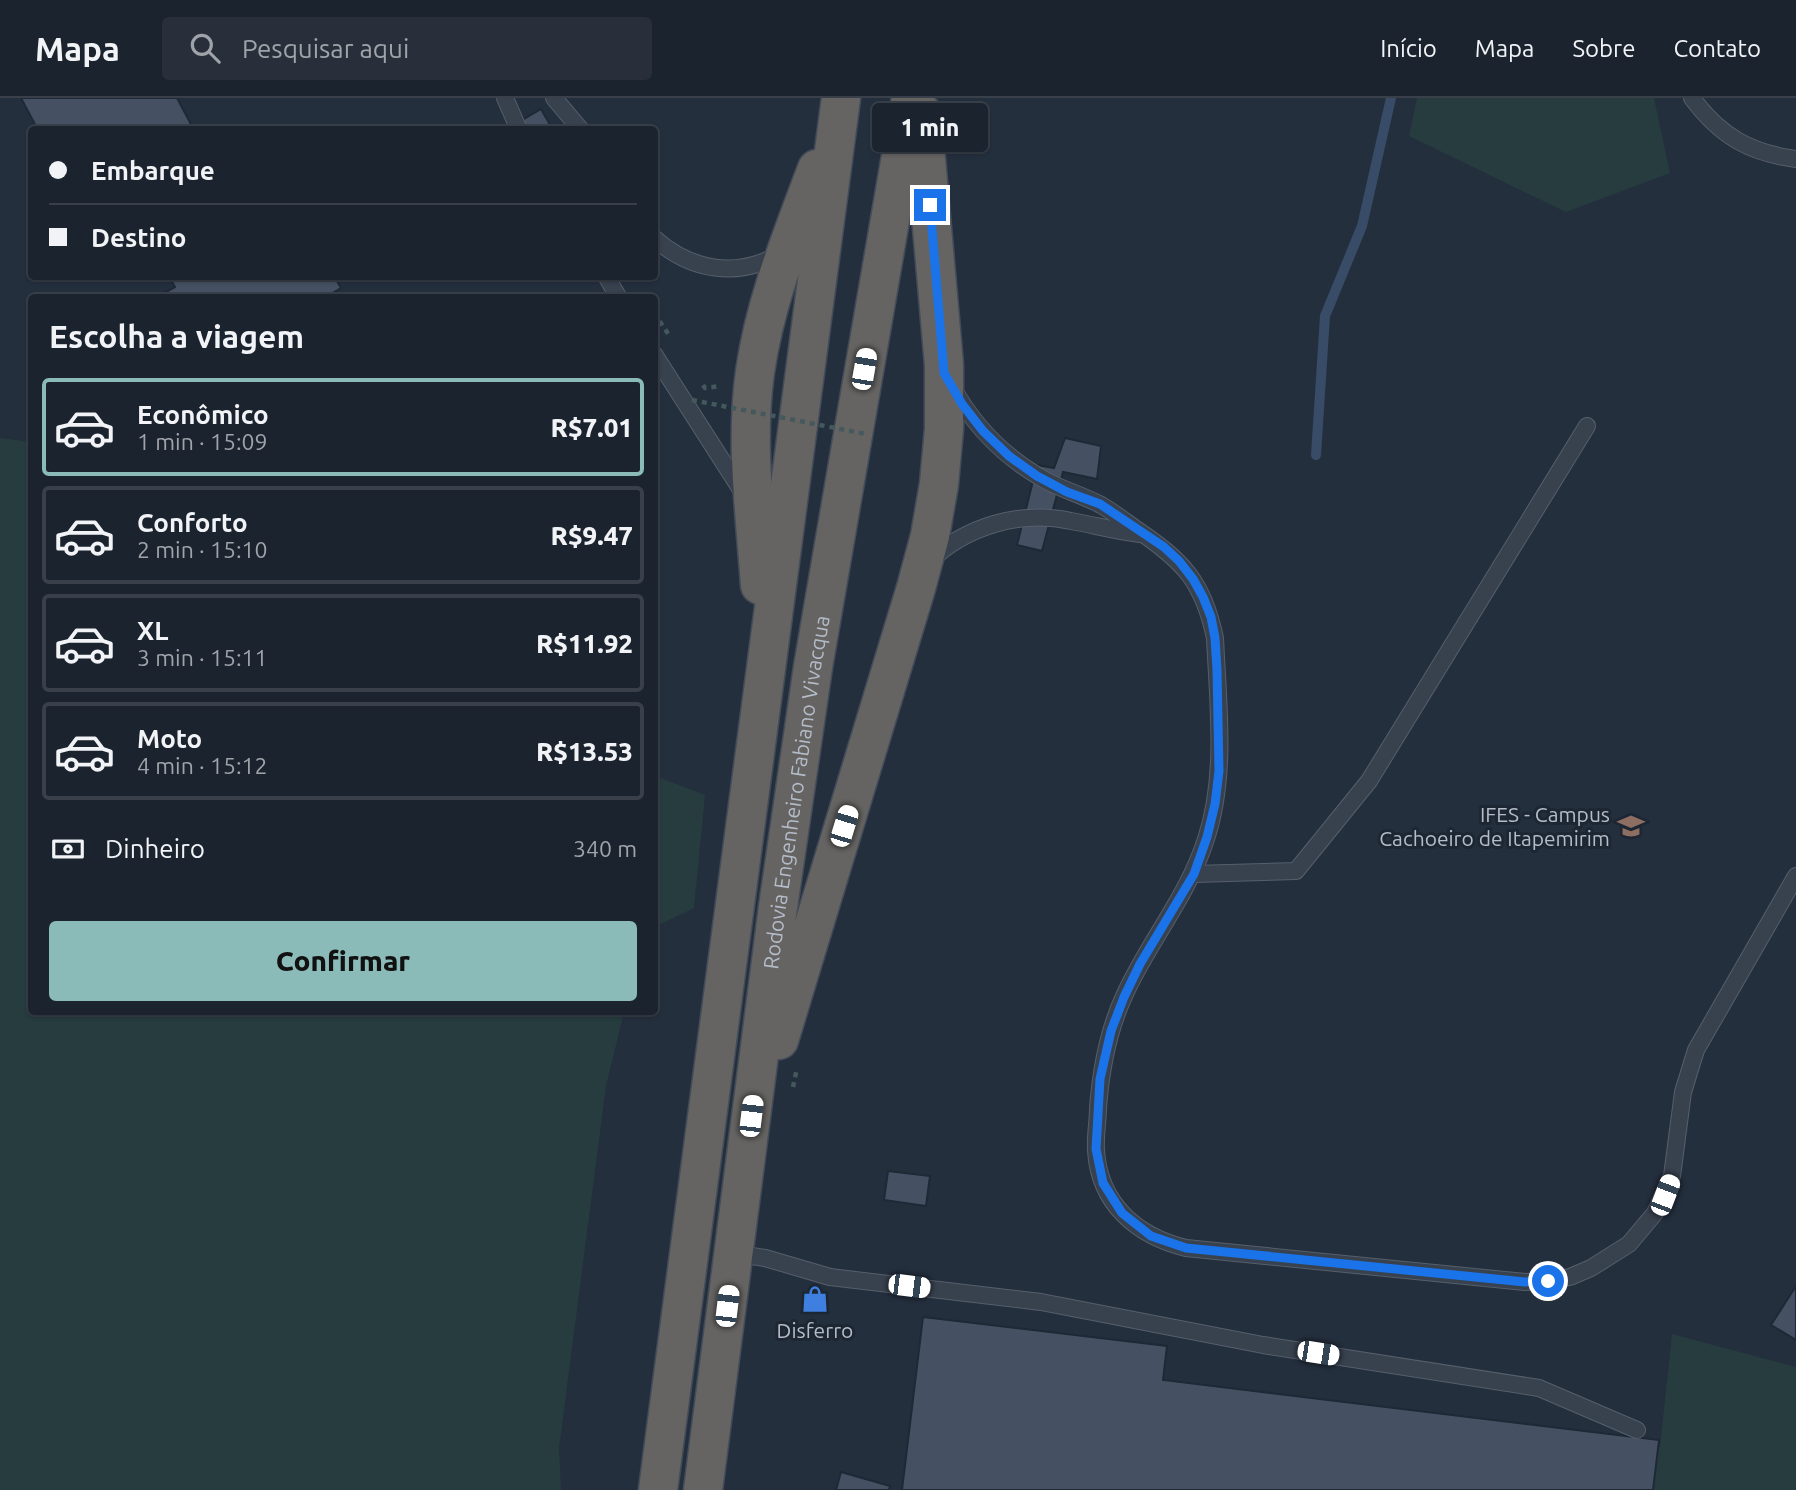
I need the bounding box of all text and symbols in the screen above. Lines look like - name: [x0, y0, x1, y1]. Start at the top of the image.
- search box: [162, 17, 652, 80]
- icon: search: [186, 29, 224, 67]
- text: Mapa: [35, 30, 120, 67]
- text: Pesquisar aqui: [242, 34, 409, 63]
- text: Início: [1380, 35, 1437, 62]
- text: Mapa: [1475, 35, 1534, 62]
- text: Sobre: [1572, 35, 1635, 62]
- text: Contato: [1673, 35, 1761, 62]
- callout: 1 min: [872, 104, 988, 153]
- text: 1 min: [901, 115, 959, 140]
- text: Embarque: [91, 156, 215, 185]
- route end: [914, 189, 946, 221]
- text: Destino: [91, 223, 187, 252]
- text: Escolha a viagem: [49, 318, 304, 354]
- car: [851, 346, 878, 392]
- icon: car: [53, 396, 116, 459]
- text: Econômico: [137, 400, 269, 429]
- text: R$7.01: [551, 413, 633, 442]
- text: 1 min · 15:09: [137, 429, 268, 454]
- icon: car: [53, 504, 116, 567]
- text: Conforto: [137, 508, 248, 537]
- text: R$9.47: [551, 521, 633, 550]
- text: 2 min · 15:10: [137, 537, 268, 562]
- icon: car: [53, 612, 116, 675]
- street label: Rodovia Engenheiro Fabiano Vivacqua: [758, 613, 834, 970]
- text: XL: [137, 616, 168, 645]
- text: R$11.92: [536, 629, 633, 658]
- text: 3 min · 15:11: [137, 645, 268, 670]
- icon: car: [53, 720, 116, 783]
- text: Moto: [137, 724, 202, 753]
- text: R$13.53: [536, 737, 633, 766]
- text: 4 min · 15:12: [137, 753, 268, 778]
- place label: IFES - Campus Cachoeiro de Itapemirim: [1379, 802, 1610, 850]
- car: [828, 803, 861, 849]
- school or university icon: IFES - Campus Cachoeiro de Itapemirim: [1616, 811, 1646, 841]
- icon: cash: [49, 830, 87, 868]
- text: Dinheiro: [105, 834, 205, 863]
- text: 340 m: [573, 836, 637, 861]
- button: Confirmar: [49, 921, 637, 1001]
- car: [739, 1094, 764, 1138]
- car: [1648, 1172, 1683, 1218]
- route start: [1532, 1265, 1564, 1297]
- car: [887, 1273, 932, 1299]
- car: [715, 1284, 740, 1328]
- shop icon: Disferro: [800, 1284, 830, 1314]
- place label: Disferro: [777, 1318, 853, 1342]
- car: [1296, 1339, 1341, 1367]

